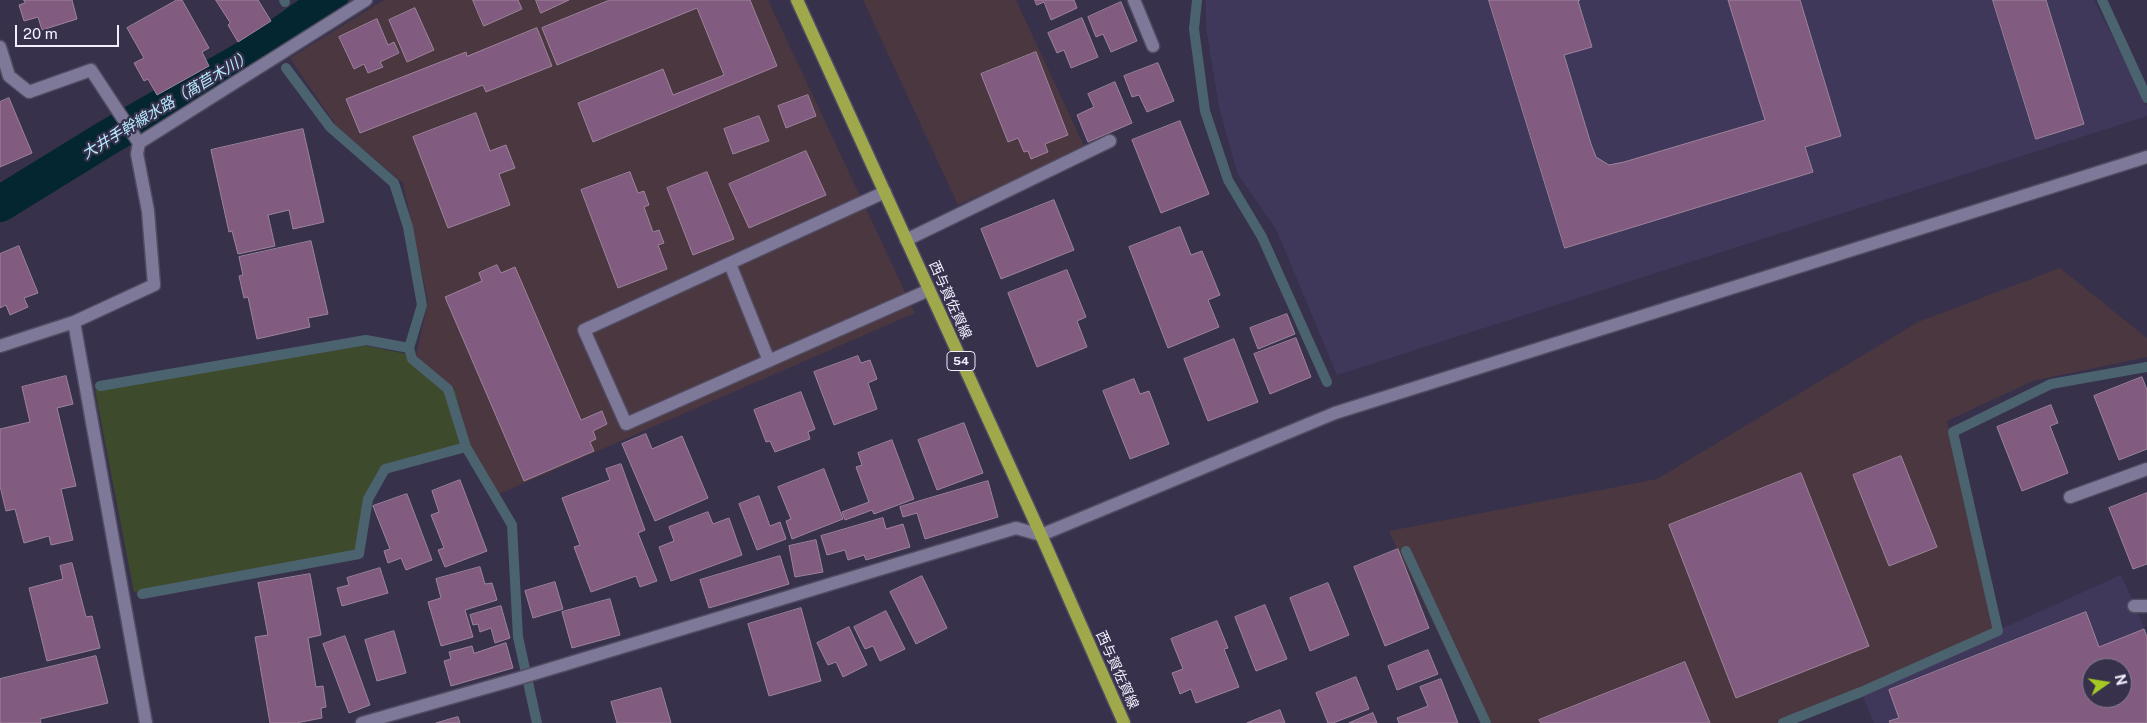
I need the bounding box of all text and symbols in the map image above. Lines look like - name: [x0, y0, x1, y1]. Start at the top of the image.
- scale bar: [18, 15, 121, 47]
- text: 20 m: [23, 25, 58, 42]
- water label: 大井手幹線水路（萵苣木川）: [79, 47, 255, 163]
- street label: 西与賀佐賀線: [925, 258, 975, 342]
- road number: 54: [947, 352, 975, 371]
- street label: 西与賀佐賀線: [1092, 628, 1142, 712]
- north arrow: [2082, 658, 2132, 708]
- text: N: [2112, 673, 2130, 687]

